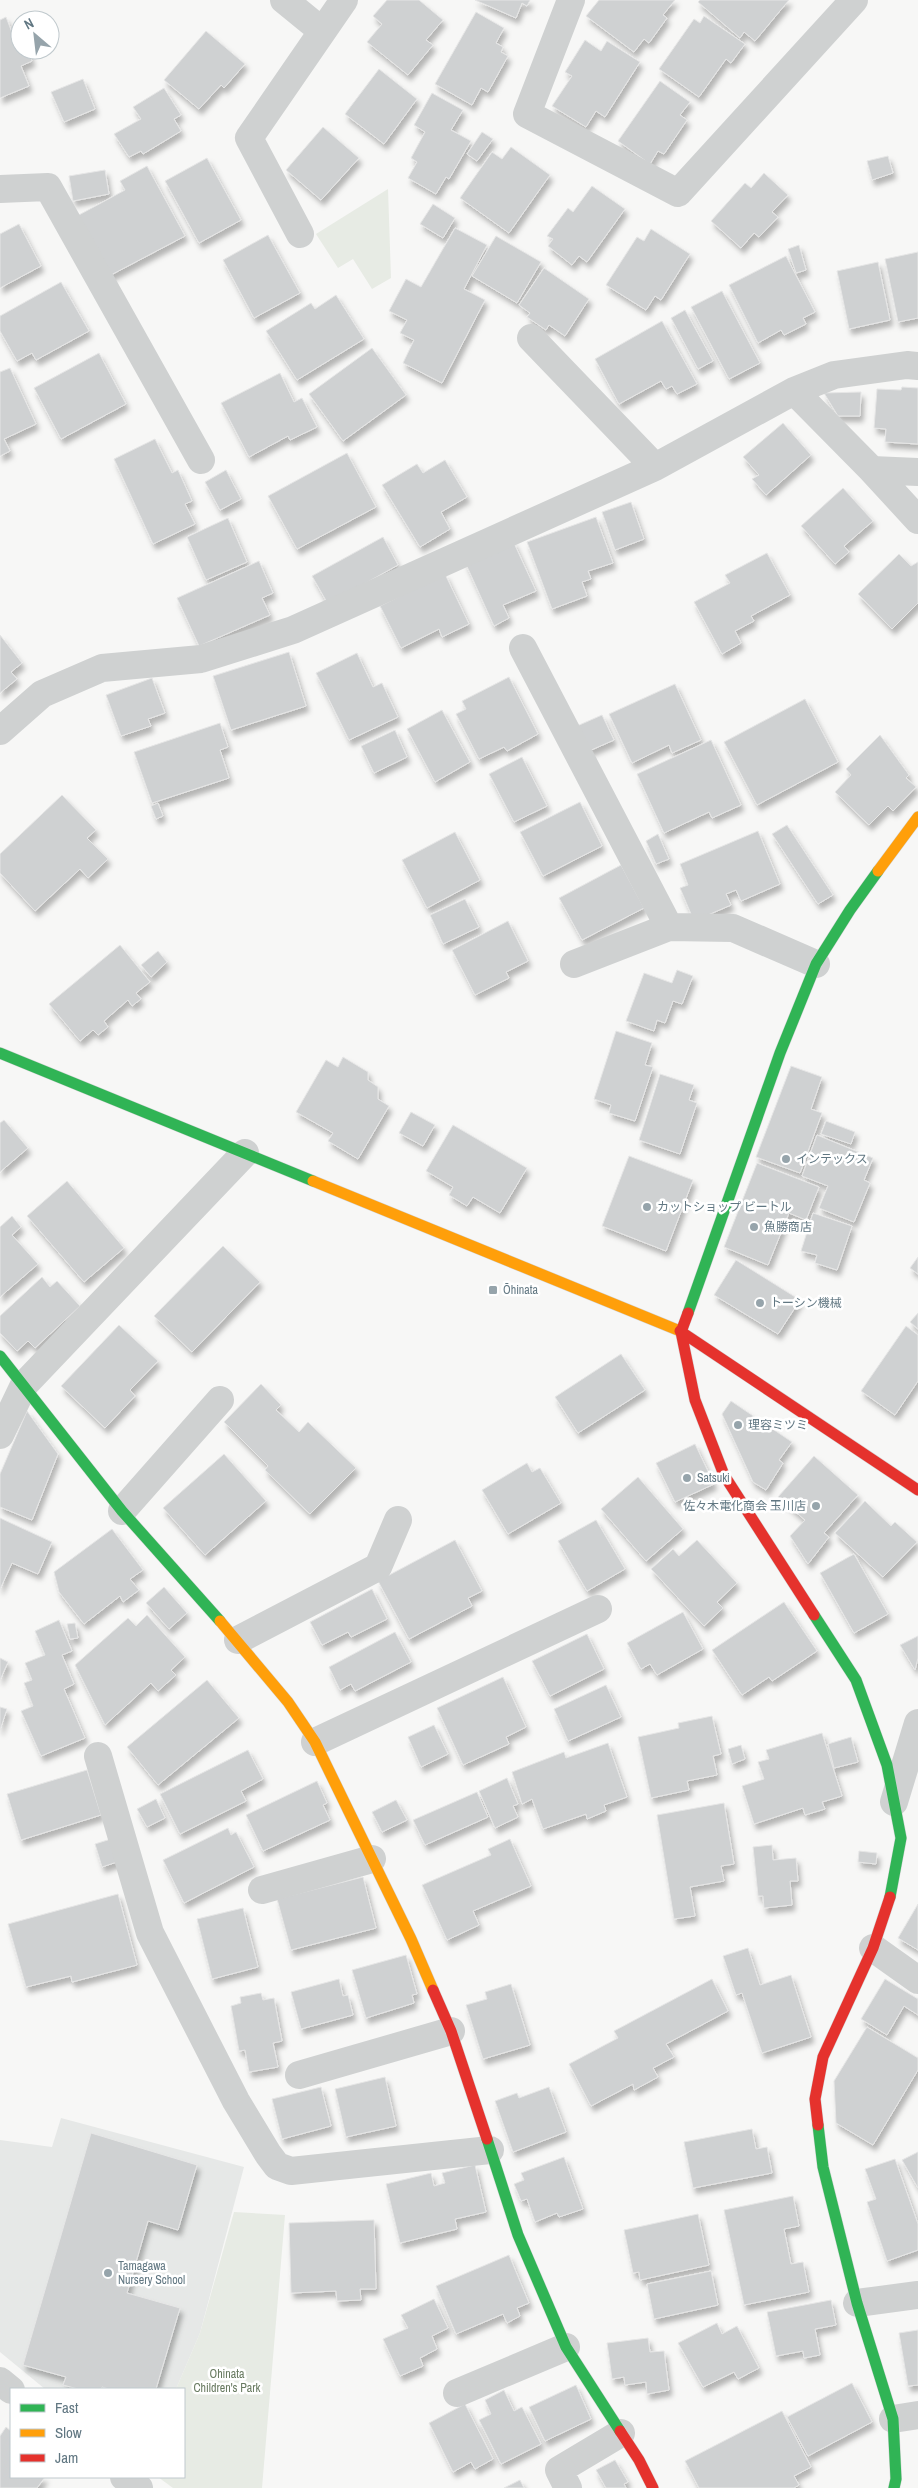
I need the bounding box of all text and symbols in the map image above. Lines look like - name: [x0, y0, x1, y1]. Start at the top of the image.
- north arrow: [10, 10, 60, 60]
- text: N: [21, 14, 37, 33]
- place label: インテックス: [796, 1151, 868, 1167]
- marker: インテックス: [780, 1153, 792, 1165]
- place label: カットショップ ビートル: [657, 1199, 792, 1215]
- marker: カットショップ ビートル: [641, 1201, 653, 1213]
- place label: 魚勝商店: [764, 1219, 812, 1235]
- marker: 魚勝商店: [748, 1221, 760, 1233]
- place label: Ōhinata: [503, 1282, 539, 1298]
- marker: Ōhinata: [487, 1284, 499, 1296]
- place label: トーシン機械: [770, 1295, 842, 1311]
- marker: トーシン機械: [754, 1297, 766, 1309]
- place label: 理容ミツミ: [748, 1417, 808, 1433]
- marker: 理容ミツミ: [732, 1419, 744, 1431]
- place label: Satsuki: [697, 1470, 730, 1486]
- marker: Satsuki: [681, 1472, 693, 1484]
- place label: 佐々木電化商会 玉川店: [683, 1498, 806, 1514]
- marker: 佐々木電化商会 玉川店: [810, 1500, 822, 1512]
- place label: Tamagawa Nursery School: [118, 2258, 185, 2288]
- marker: Tamagawa Nursery School: [102, 2267, 114, 2279]
- park label: Ohinata Children's Park: [194, 2366, 261, 2396]
- legend: [10, 2388, 185, 2478]
- text: Fast: [55, 2397, 79, 2418]
- text: Slow: [55, 2422, 82, 2443]
- text: Jam: [55, 2447, 78, 2468]

